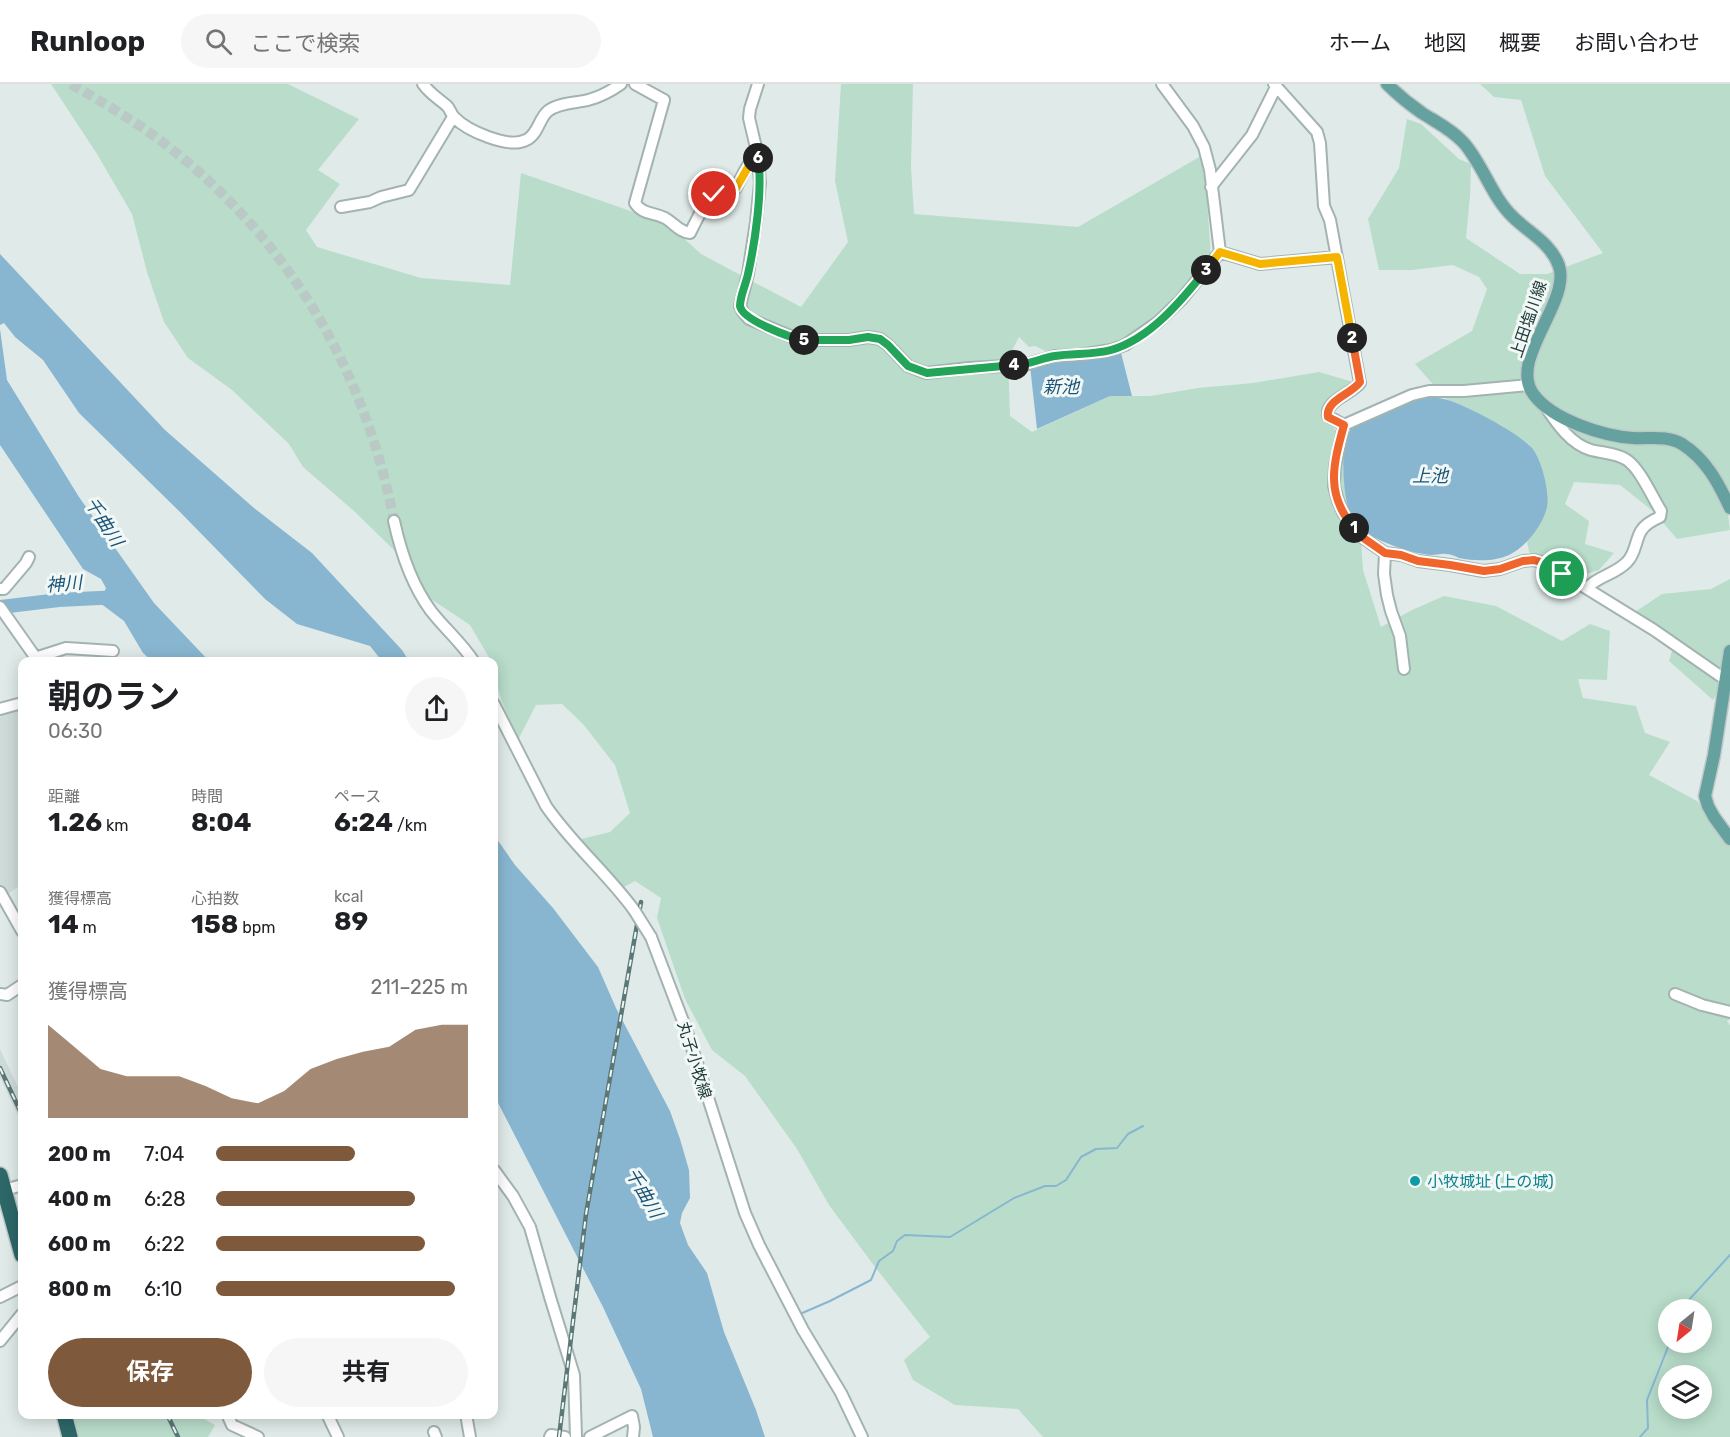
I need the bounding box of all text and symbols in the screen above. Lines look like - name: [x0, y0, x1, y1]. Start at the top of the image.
- search box: [181, 14, 601, 68]
- text: Runloop: [30, 25, 145, 58]
- icon: search: [202, 25, 235, 58]
- text: ここで検索: [250, 30, 360, 57]
- text: ホーム: [1329, 30, 1391, 55]
- text: 地図: [1424, 30, 1466, 55]
- text: 概要: [1499, 30, 1541, 55]
- text: お問い合わせ: [1574, 30, 1700, 55]
- pin: 6: [743, 143, 773, 173]
- text: 6: [753, 148, 763, 167]
- pin: [688, 168, 739, 219]
- icon: check: [697, 177, 730, 210]
- pin: 3: [1191, 255, 1221, 285]
- text: 3: [1201, 260, 1211, 279]
- street label: 上田塩川線: [1506, 278, 1550, 360]
- pin: 2: [1337, 323, 1367, 353]
- pin: 5: [789, 325, 819, 355]
- text: 2: [1347, 328, 1357, 347]
- text: 5: [799, 330, 809, 349]
- pin: 4: [999, 350, 1029, 380]
- text: 4: [1009, 355, 1019, 374]
- water label: 新池: [1043, 376, 1081, 398]
- water label: 上池: [1412, 465, 1450, 487]
- water label: 千曲川: [80, 493, 129, 552]
- pin: 1: [1339, 513, 1369, 543]
- text: 1: [1350, 518, 1358, 537]
- pin: [1536, 548, 1587, 599]
- icon: arrive: [1545, 557, 1578, 590]
- water label: 神川: [45, 571, 85, 597]
- text: 朝のラン: [48, 677, 180, 716]
- button: share: [405, 677, 468, 740]
- text: 06:30: [48, 719, 103, 743]
- text: 距離: [48, 787, 80, 806]
- text: 時間: [191, 787, 223, 806]
- text: ペース: [334, 787, 381, 806]
- text: 1.26: [48, 807, 102, 838]
- text: 8:04: [191, 807, 252, 838]
- text: 6:24: [334, 807, 393, 838]
- text: km: [102, 816, 129, 835]
- text: /km: [393, 816, 427, 835]
- text: kcal: [334, 887, 363, 906]
- text: 獲得標高: [48, 889, 112, 908]
- text: 心拍数: [191, 889, 239, 908]
- text: 89: [334, 906, 368, 937]
- text: 14: [48, 909, 79, 940]
- text: 158: [191, 909, 238, 940]
- text: m: [79, 918, 97, 937]
- text: bpm: [238, 918, 276, 937]
- text: 211–225 m: [370, 975, 468, 999]
- text: 獲得標高: [48, 979, 128, 1003]
- street label: 丸子小牧線: [674, 1019, 715, 1101]
- text: 200 m: [48, 1142, 111, 1166]
- text: 7:04: [144, 1142, 185, 1166]
- water label: 千曲川: [621, 1164, 668, 1224]
- place label: 小牧城址 (上の城): [1427, 1172, 1554, 1191]
- marker: 小牧城址 (上の城): [1408, 1174, 1422, 1188]
- text: 400 m: [48, 1187, 111, 1211]
- text: 6:28: [144, 1187, 186, 1211]
- text: 600 m: [48, 1232, 111, 1256]
- text: 6:22: [144, 1232, 185, 1256]
- text: 800 m: [48, 1277, 111, 1301]
- text: 6:10: [144, 1277, 182, 1301]
- north arrow: [1658, 1299, 1712, 1353]
- map controls: [1658, 1299, 1712, 1419]
- button: 保存: [48, 1338, 252, 1407]
- button: 共有: [264, 1338, 468, 1407]
- button: layers: [1658, 1365, 1712, 1419]

